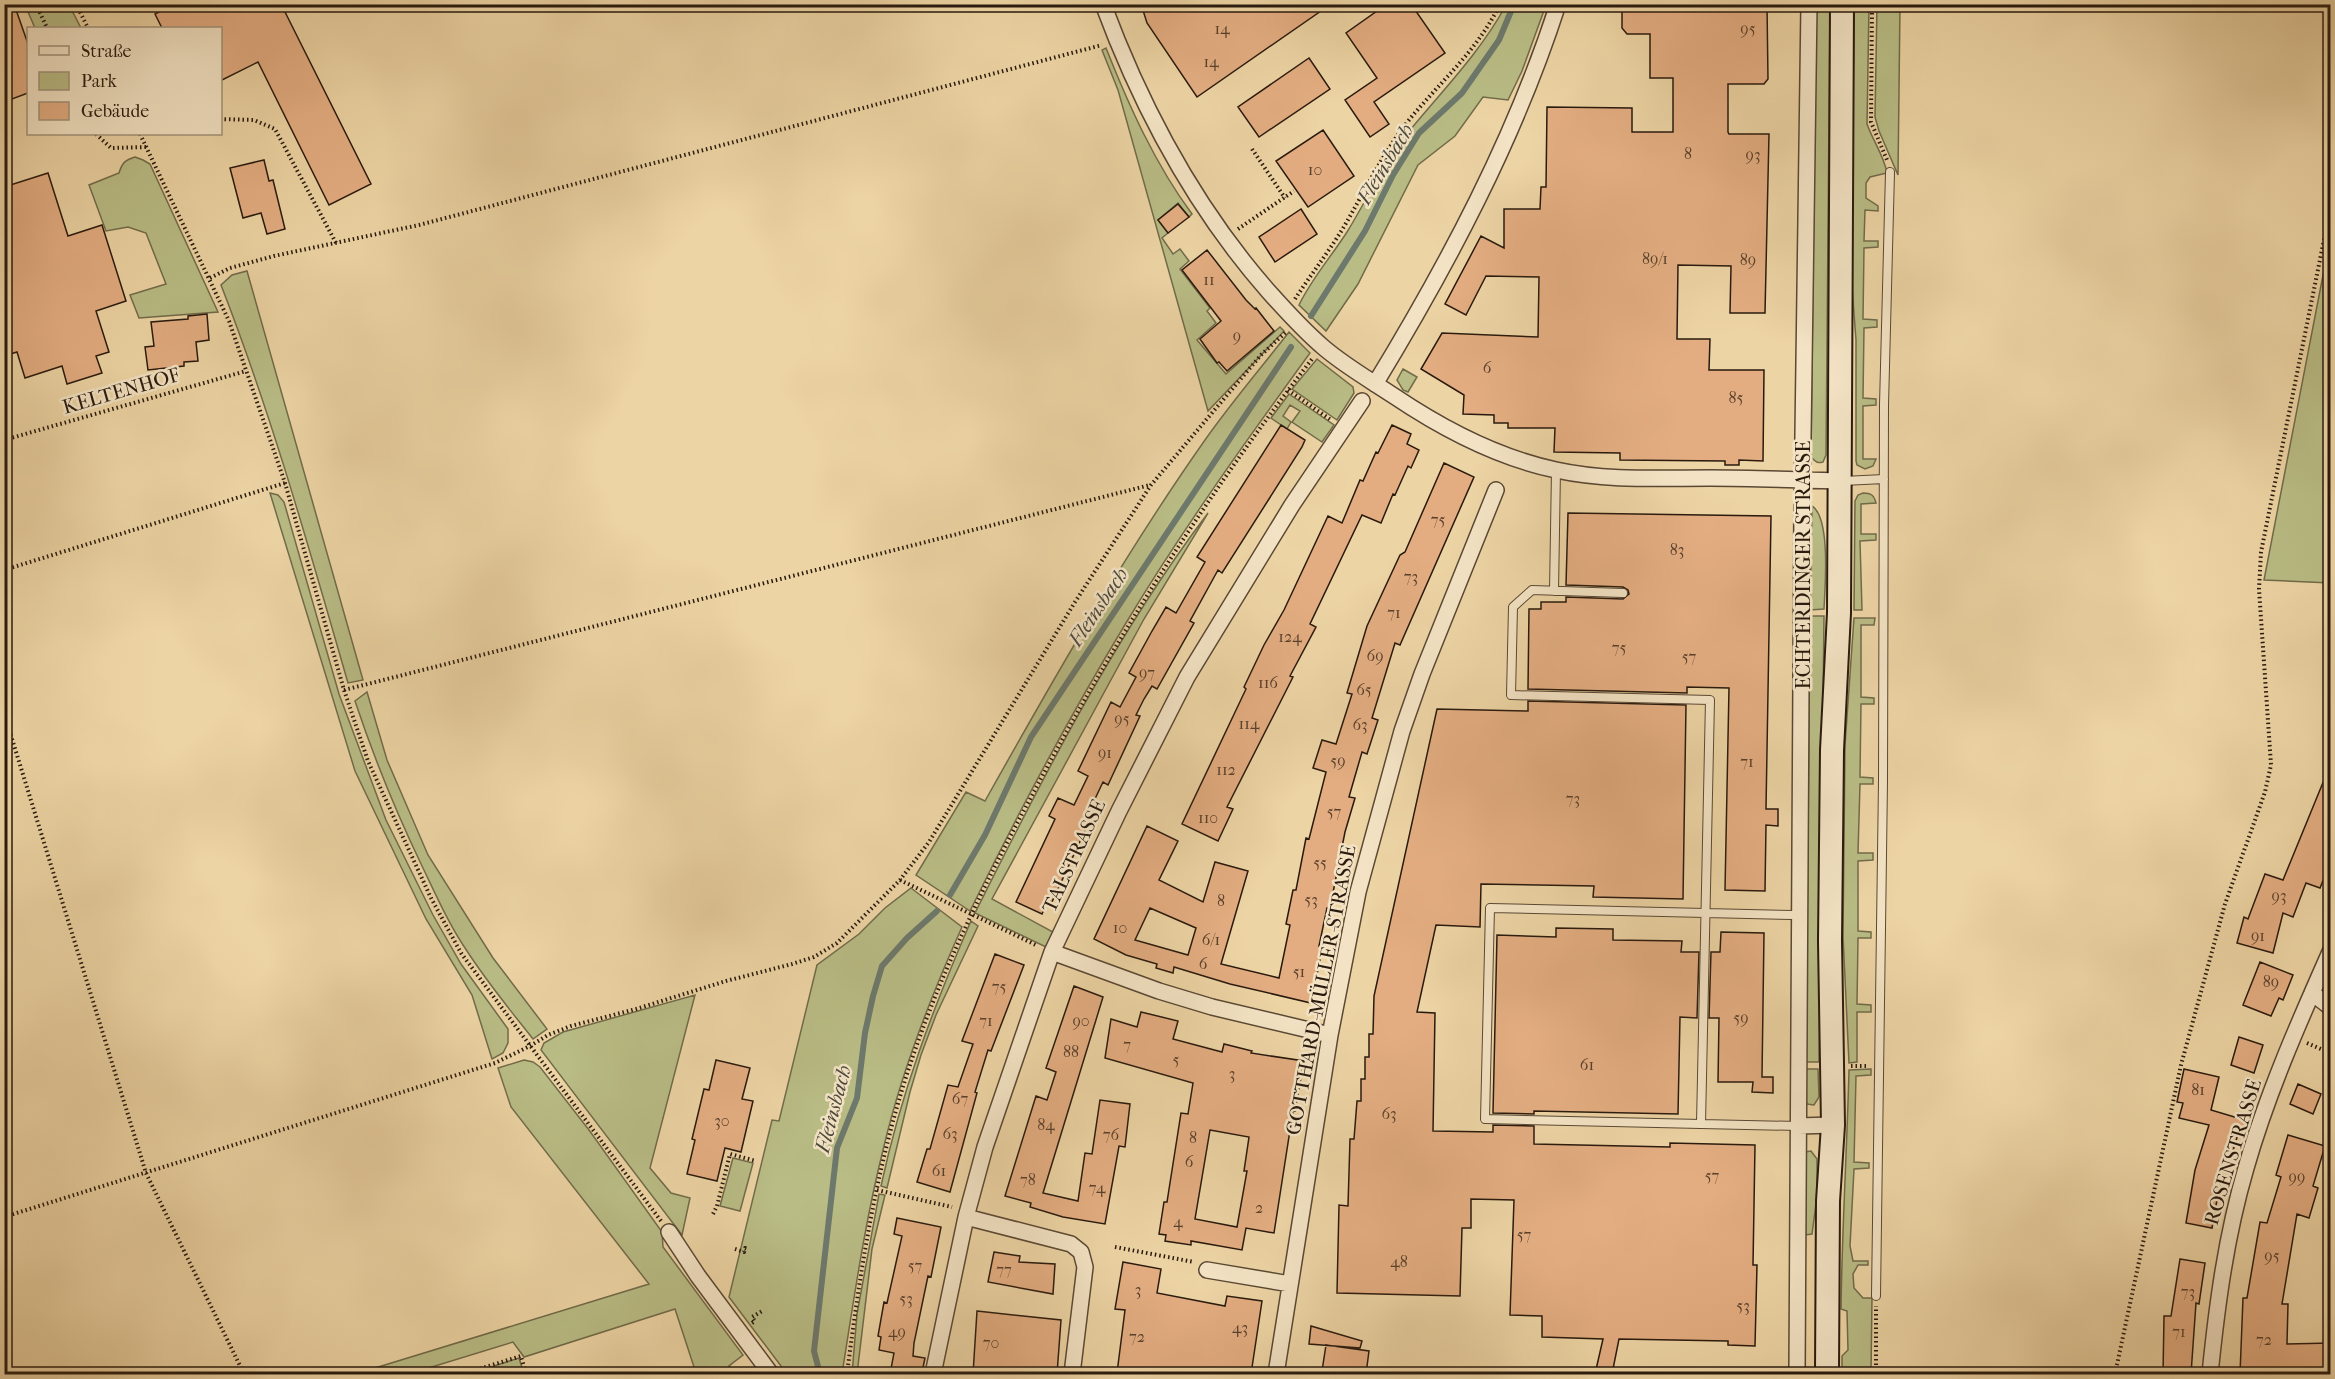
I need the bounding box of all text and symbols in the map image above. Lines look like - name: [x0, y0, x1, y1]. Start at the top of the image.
- house number: 14: [1214, 19, 1230, 38]
- house number: 95: [1740, 19, 1756, 38]
- legend: [27, 27, 222, 135]
- text: Straße: [81, 41, 132, 62]
- house number: 14: [1203, 52, 1219, 71]
- text: Park: [81, 71, 118, 92]
- text: Gebäude: [81, 101, 149, 122]
- water label: Fleinsbach: [1351, 119, 1418, 209]
- house number: 8: [1684, 144, 1692, 163]
- house number: 93: [1746, 145, 1760, 164]
- house number: 10: [1308, 160, 1322, 179]
- house number: 89/1: [1642, 249, 1668, 268]
- house number: 89: [1740, 250, 1756, 269]
- house number: 11: [1203, 270, 1215, 289]
- house number: 9: [1233, 326, 1241, 345]
- house number: 6: [1483, 358, 1492, 377]
- street label: KELTENHOF: [60, 363, 182, 419]
- house number: 85: [1729, 388, 1744, 407]
- street label: ECHTERDINGER STRASSE: [1792, 441, 1815, 689]
- house number: 75: [1431, 510, 1445, 529]
- house number: 83: [1670, 540, 1684, 559]
- water label: Fleinsbach: [1062, 563, 1133, 652]
- house number: 73: [1404, 567, 1418, 586]
- house number: 71: [1387, 603, 1401, 622]
- house number: 124: [1278, 627, 1302, 646]
- house number: 75: [1612, 638, 1626, 657]
- house number: 69: [1366, 646, 1384, 665]
- house number: 57: [1682, 647, 1697, 666]
- house number: 97: [1139, 663, 1155, 682]
- house number: 116: [1258, 673, 1278, 692]
- house number: 65: [1356, 680, 1372, 699]
- house number: 95: [1114, 709, 1130, 728]
- house number: 114: [1239, 714, 1260, 733]
- house number: 63: [1352, 715, 1368, 734]
- house number: 91: [1098, 743, 1112, 762]
- house number: 59: [1330, 751, 1346, 770]
- house number: 71: [1740, 752, 1754, 771]
- house number: 112: [1216, 760, 1236, 779]
- house number: 73: [1566, 789, 1580, 808]
- street label: TALSTRASSE: [1038, 796, 1110, 916]
- house number: 57: [1327, 802, 1342, 821]
- house number: 110: [1198, 808, 1218, 827]
- street label: GOTTHARD-MÜLLER-STRASSE: [1281, 843, 1360, 1137]
- house number: 55: [1313, 853, 1327, 872]
- house number: 93: [2272, 886, 2286, 905]
- house number: 53: [1304, 890, 1318, 909]
- house number: 8: [1217, 891, 1225, 910]
- house number: 10: [1113, 918, 1127, 937]
- house number: 91: [2251, 926, 2265, 945]
- house number: 6/1: [1202, 930, 1220, 949]
- house number: 6: [1199, 954, 1208, 973]
- house number: 51: [1293, 962, 1305, 981]
- house number: 89: [2263, 972, 2279, 991]
- house number: 75: [992, 977, 1006, 996]
- house number: 59: [1733, 1008, 1749, 1027]
- house number: 71: [979, 1011, 993, 1030]
- house number: 90: [1072, 1011, 1090, 1030]
- house number: 7: [1123, 1035, 1131, 1054]
- house number: 88: [1063, 1042, 1079, 1061]
- house number: 5: [1173, 1050, 1180, 1069]
- house number: 61: [1580, 1055, 1594, 1074]
- water label: Fleinsbach: [810, 1062, 856, 1156]
- house number: 3: [1229, 1064, 1235, 1083]
- street label: ROSENSTRASSE: [2200, 1076, 2266, 1228]
- house number: 81: [2191, 1080, 2205, 1099]
- house number: 67: [952, 1089, 968, 1108]
- house number: 63: [1381, 1104, 1397, 1123]
- house number: 30: [714, 1111, 730, 1130]
- house number: 84: [1037, 1115, 1055, 1134]
- house number: 63: [942, 1124, 958, 1143]
- house number: 76: [1103, 1125, 1120, 1144]
- house number: 8: [1189, 1128, 1197, 1147]
- house number: 6: [1185, 1152, 1194, 1171]
- house number: 61: [932, 1161, 946, 1180]
- house number: 57: [1705, 1166, 1720, 1185]
- house number: 99: [2289, 1167, 2305, 1186]
- house number: 78: [1020, 1170, 1036, 1189]
- house number: 74: [1089, 1178, 1106, 1197]
- house number: 2: [1255, 1198, 1263, 1217]
- house number: 4: [1173, 1212, 1183, 1231]
- house number: 57: [1517, 1225, 1532, 1244]
- house number: 95: [2264, 1246, 2280, 1265]
- house number: 48: [1390, 1252, 1408, 1271]
- house number: 57: [908, 1256, 923, 1275]
- house number: 77: [996, 1260, 1012, 1279]
- house number: 3: [1135, 1280, 1141, 1299]
- house number: 73: [2181, 1282, 2195, 1301]
- house number: 53: [899, 1289, 913, 1308]
- house number: 53: [1736, 1296, 1750, 1315]
- house number: 43: [1232, 1318, 1248, 1337]
- house number: 49: [888, 1322, 906, 1341]
- house number: 71: [2172, 1322, 2186, 1341]
- house number: 72: [1129, 1327, 1145, 1346]
- house number: 72: [2256, 1330, 2272, 1349]
- house number: 70: [983, 1333, 999, 1352]

